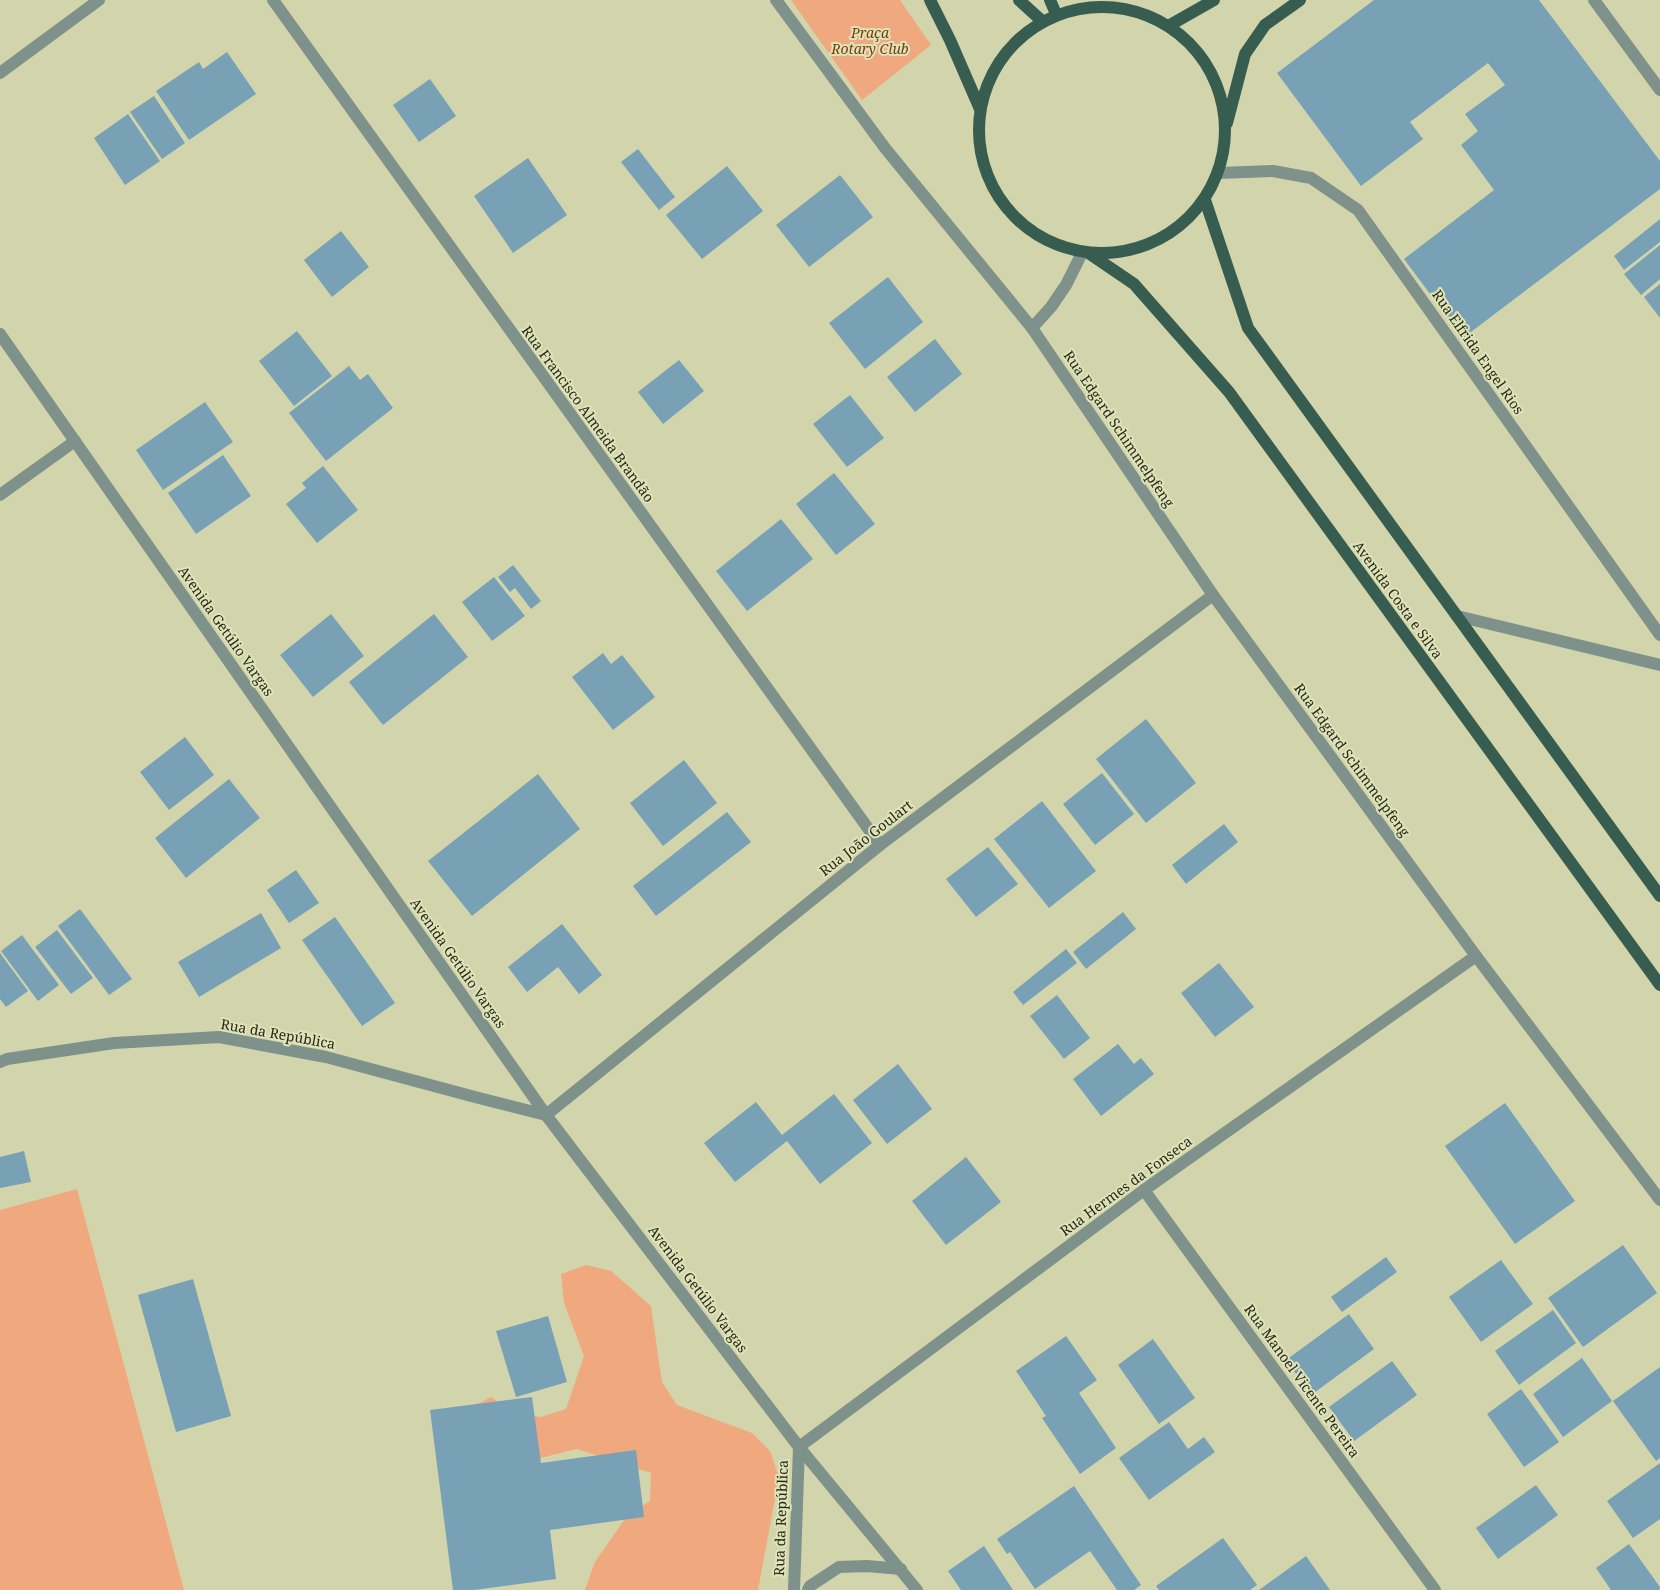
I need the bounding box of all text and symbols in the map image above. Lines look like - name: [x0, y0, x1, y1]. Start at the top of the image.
- park label: Praça Rotary Club: [830, 23, 909, 58]
- street label: Rua Elfrida Engel Rios: [1428, 286, 1529, 418]
- street label: Rua Francisco Almeida Brandão: [518, 322, 659, 506]
- street label: Rua Edgard Schimmelpfeng: [1060, 347, 1179, 511]
- street label: Avenida Costa e Silva: [1349, 537, 1448, 663]
- street label: Avenida Getúlio Vargas: [174, 562, 279, 700]
- street label: Rua Edgard Schimmelpfeng: [1290, 679, 1415, 841]
- street label: Rua João Goulart: [815, 795, 916, 880]
- street label: Avenida Getúlio Vargas: [406, 894, 511, 1032]
- street label: Rua da República: [219, 1014, 337, 1053]
- street label: Rua Hermes da Fonseca: [1056, 1131, 1196, 1240]
- street label: Avenida Getúlio Vargas: [644, 1221, 753, 1356]
- street label: Rua Manoel Vicente Pereira: [1240, 1300, 1365, 1461]
- street label: Rua da República: [769, 1460, 792, 1576]

